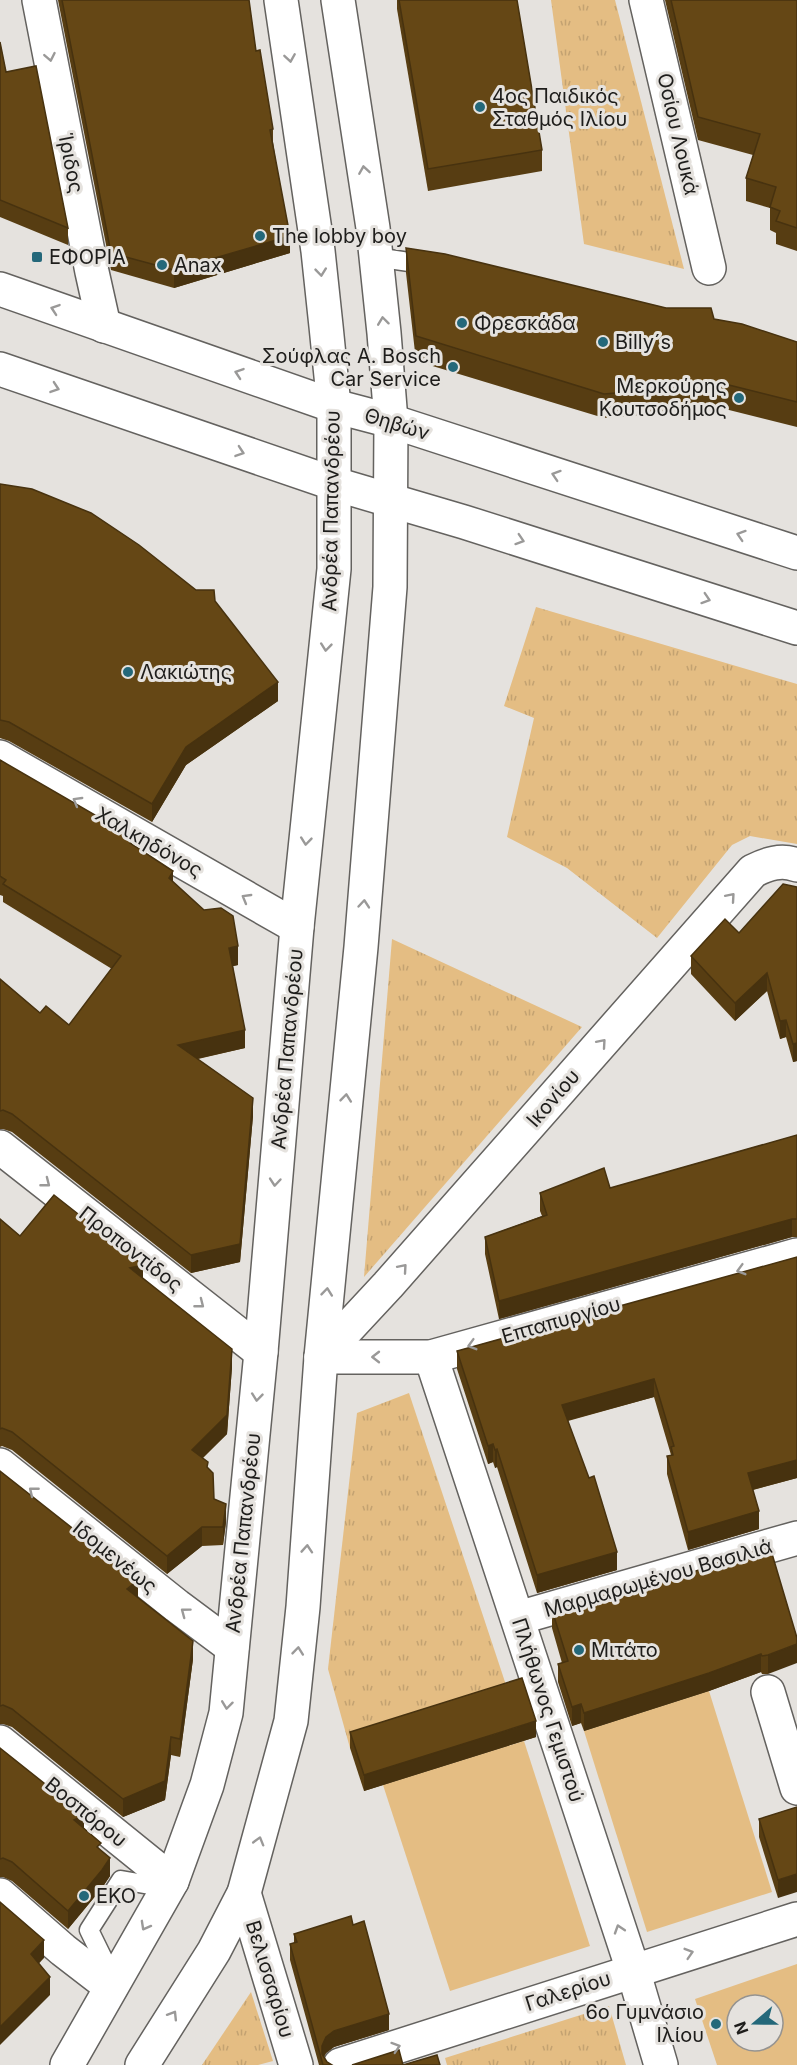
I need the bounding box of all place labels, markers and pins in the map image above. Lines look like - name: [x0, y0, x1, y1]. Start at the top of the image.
- place label: 4ος Παιδικός Σταθμός Ιλίου: [492, 84, 627, 131]
- marker: 4ος Παιδικός Σταθμός Ιλίου: [473, 100, 487, 114]
- place label: The lobby boy: [272, 224, 407, 248]
- marker: The lobby boy: [253, 229, 267, 243]
- place label: ΕΦΟΡΙΑ: [49, 245, 126, 269]
- marker: ΕΦΟΡΙΑ: [30, 250, 44, 264]
- place label: Anax: [174, 253, 222, 277]
- marker: Anax: [155, 258, 169, 272]
- place label: Φρεσκάδα: [474, 311, 576, 335]
- marker: Φρεσκάδα: [455, 316, 469, 330]
- place label: Billy´s: [615, 330, 671, 354]
- marker: Billy´s: [596, 335, 610, 349]
- place label: Σούφλας Α. Bosch Car Service: [262, 344, 441, 391]
- marker: Σούφλας Α. Bosch Car Service: [446, 360, 460, 374]
- place label: Μερκούρης Κουτσοδήμος: [599, 374, 727, 421]
- marker: Μερκούρης Κουτσοδήμος: [732, 391, 746, 405]
- place label: Λακιώτης: [140, 660, 232, 684]
- marker: Λακιώτης: [121, 665, 135, 679]
- place label: Μιτάτο: [591, 1638, 658, 1662]
- marker: Μιτάτο: [572, 1643, 586, 1657]
- place label: EKO: [96, 1884, 136, 1908]
- marker: EKO: [77, 1889, 91, 1903]
- place label: 6ο Γυμνάσιο Ιλίου: [585, 2000, 704, 2047]
- marker: 6ο Γυμνάσιο Ιλίου: [709, 2017, 723, 2031]

